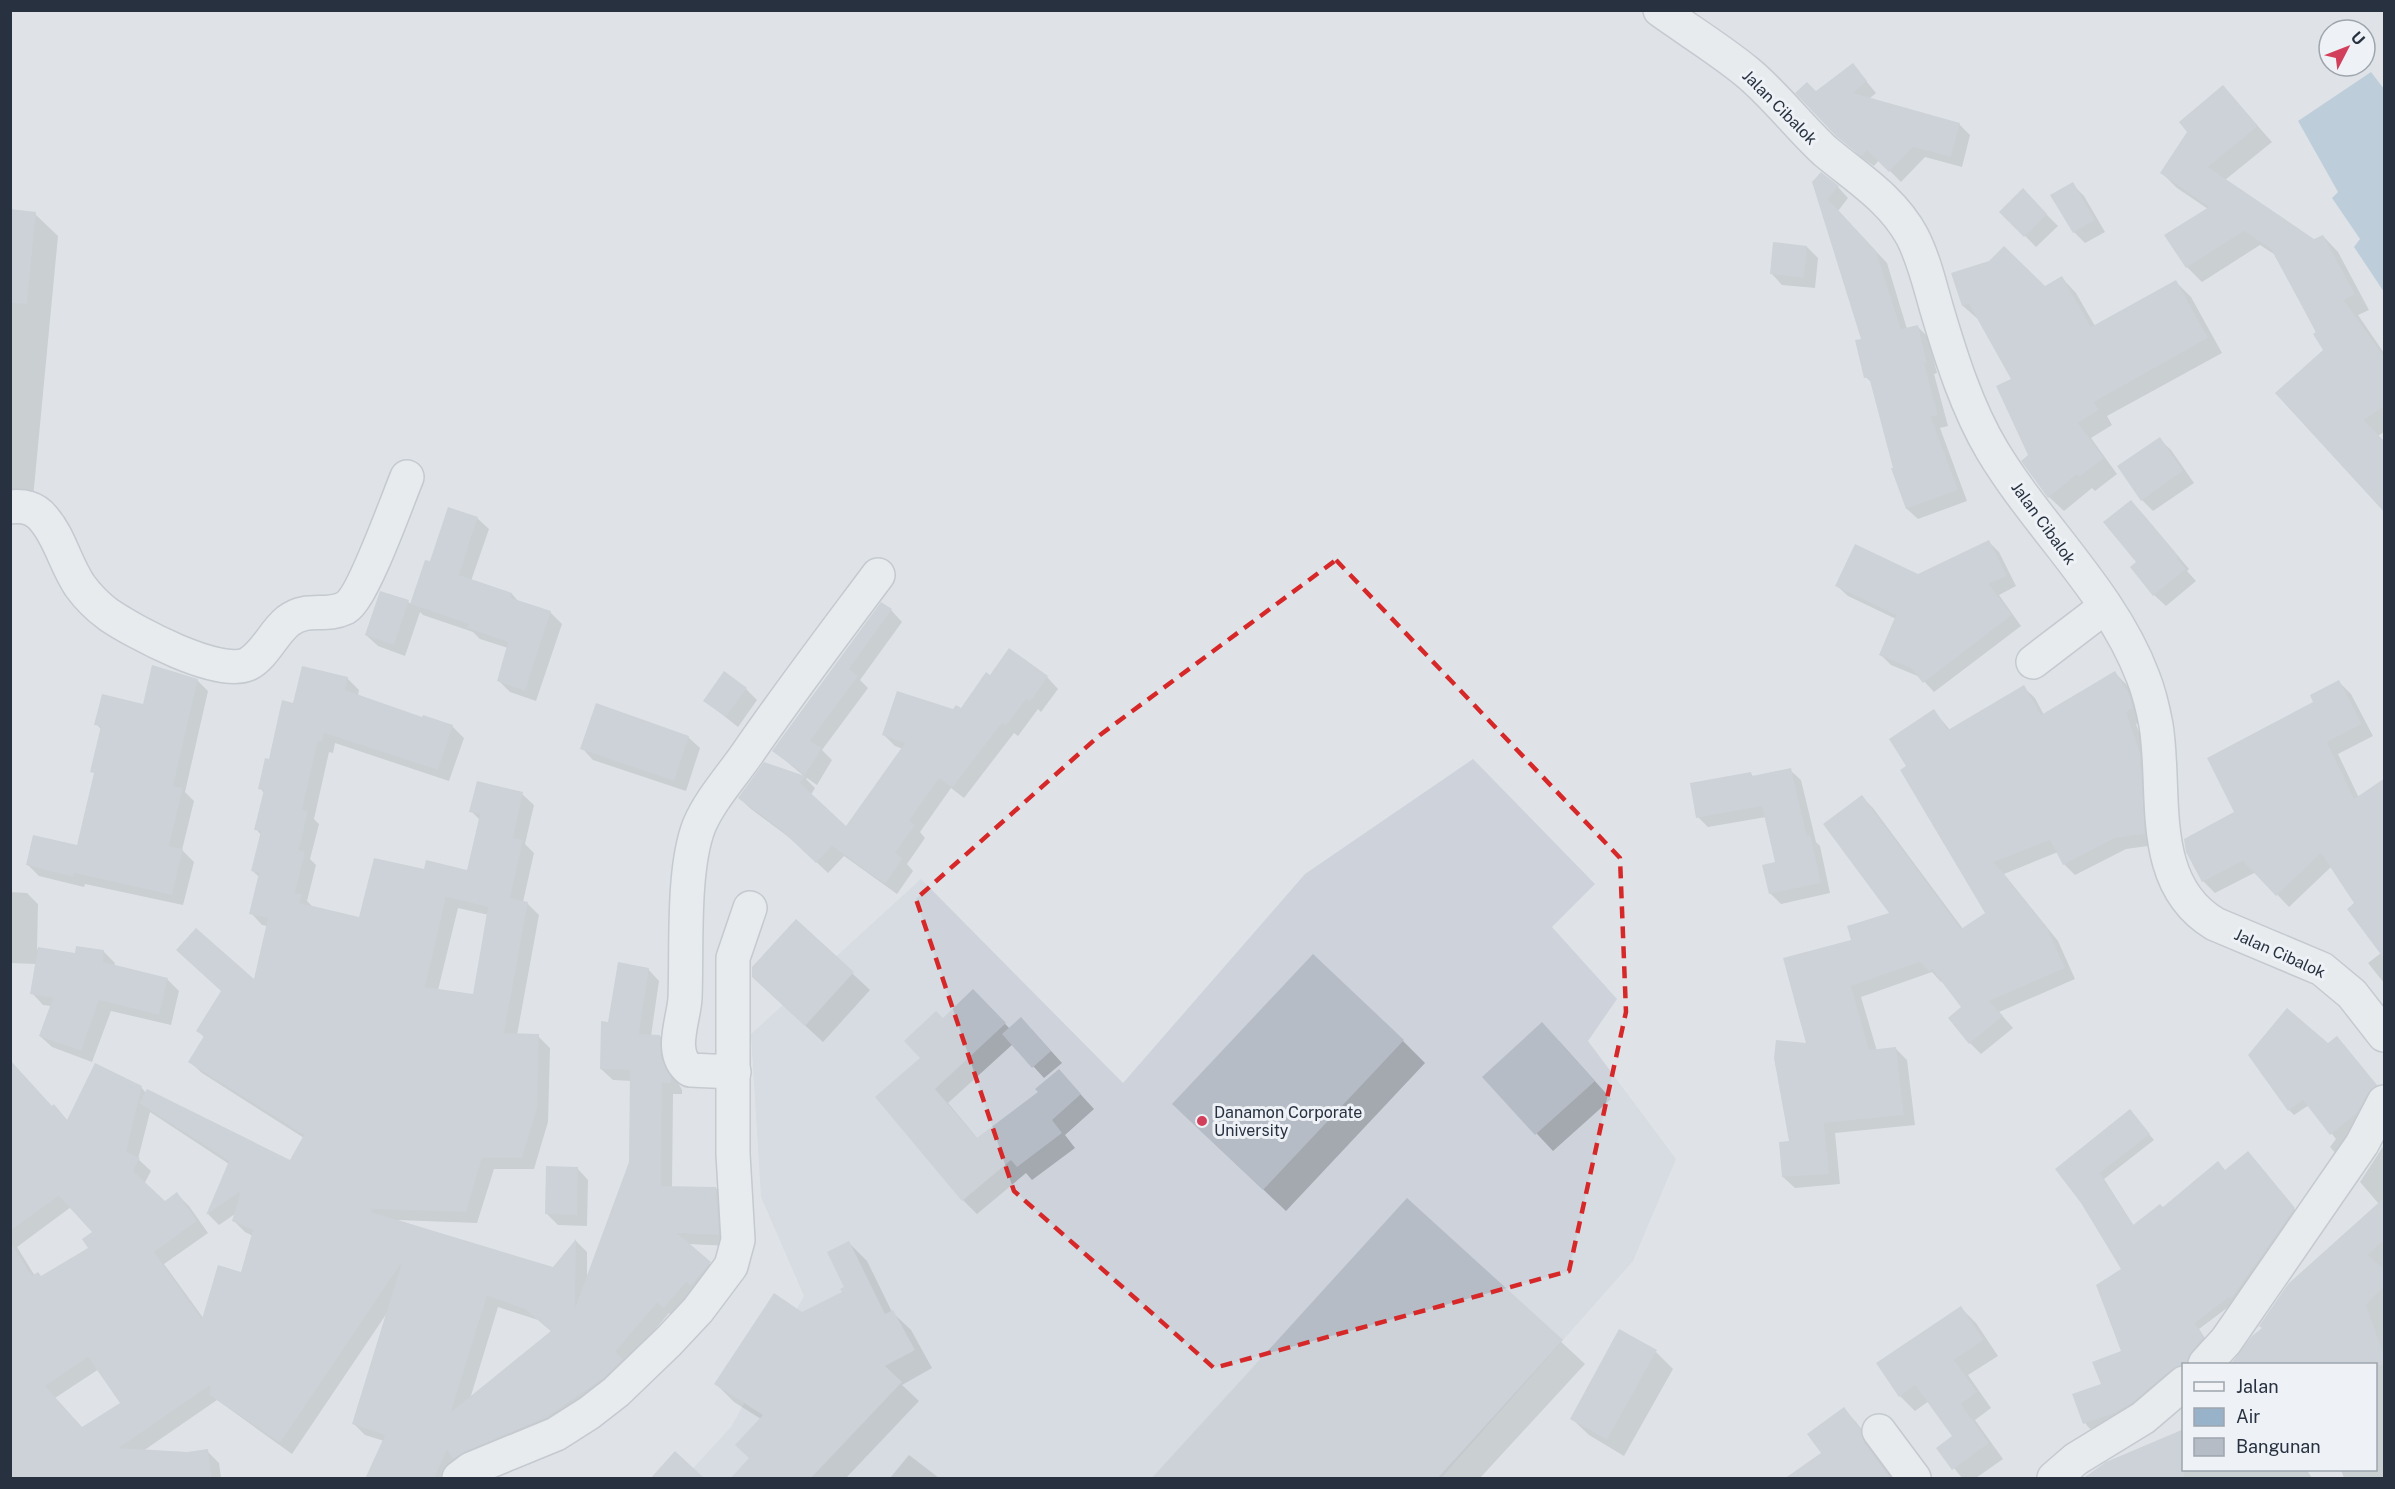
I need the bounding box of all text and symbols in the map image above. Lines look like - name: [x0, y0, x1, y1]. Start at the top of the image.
- north arrow: [2317, 18, 2377, 78]
- text: U: [2347, 28, 2369, 49]
- street label: Jalan Cibalok: [1738, 66, 1821, 149]
- street label: Jalan Cibalok: [2007, 478, 2080, 568]
- street label: Jalan Cibalok: [2231, 925, 2328, 982]
- place label: Danamon Corporate University: [1214, 1103, 1362, 1140]
- marker: Danamon Corporate University: [1195, 1114, 1209, 1128]
- legend: [2182, 1363, 2377, 1471]
- text: Jalan: [2236, 1376, 2279, 1397]
- text: Air: [2236, 1406, 2260, 1427]
- text: Bangunan: [2236, 1436, 2321, 1457]

